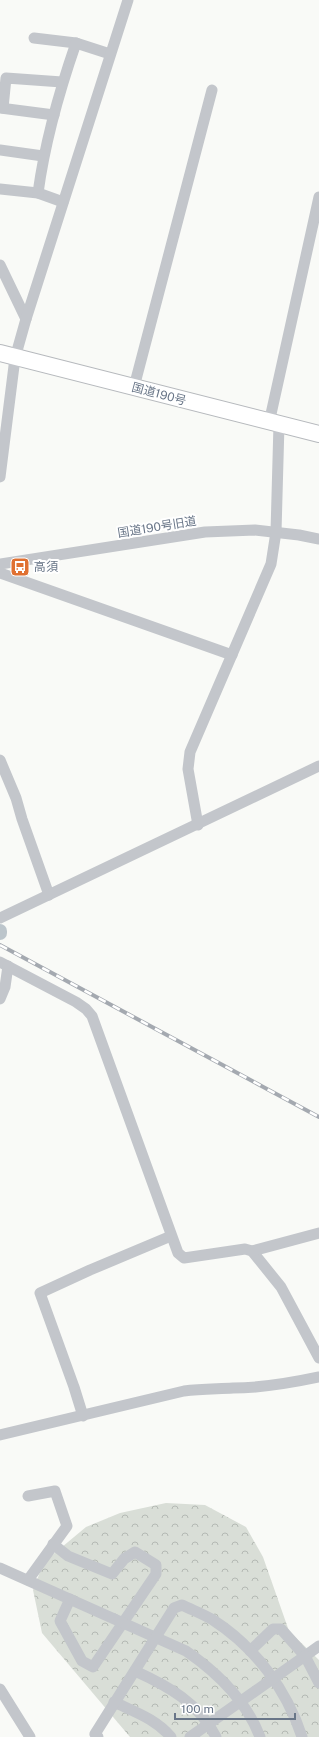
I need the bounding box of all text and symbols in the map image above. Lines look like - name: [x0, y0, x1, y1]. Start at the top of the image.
- street label: 国道190号: [130, 380, 188, 408]
- street label: 国道190号旧道: [117, 514, 197, 540]
- bus stop icon: 高須: [9, 556, 31, 578]
- place label: 高須: [34, 560, 58, 574]
- scale bar: [175, 1695, 295, 1721]
- text: 100 m: [181, 1702, 214, 1716]

